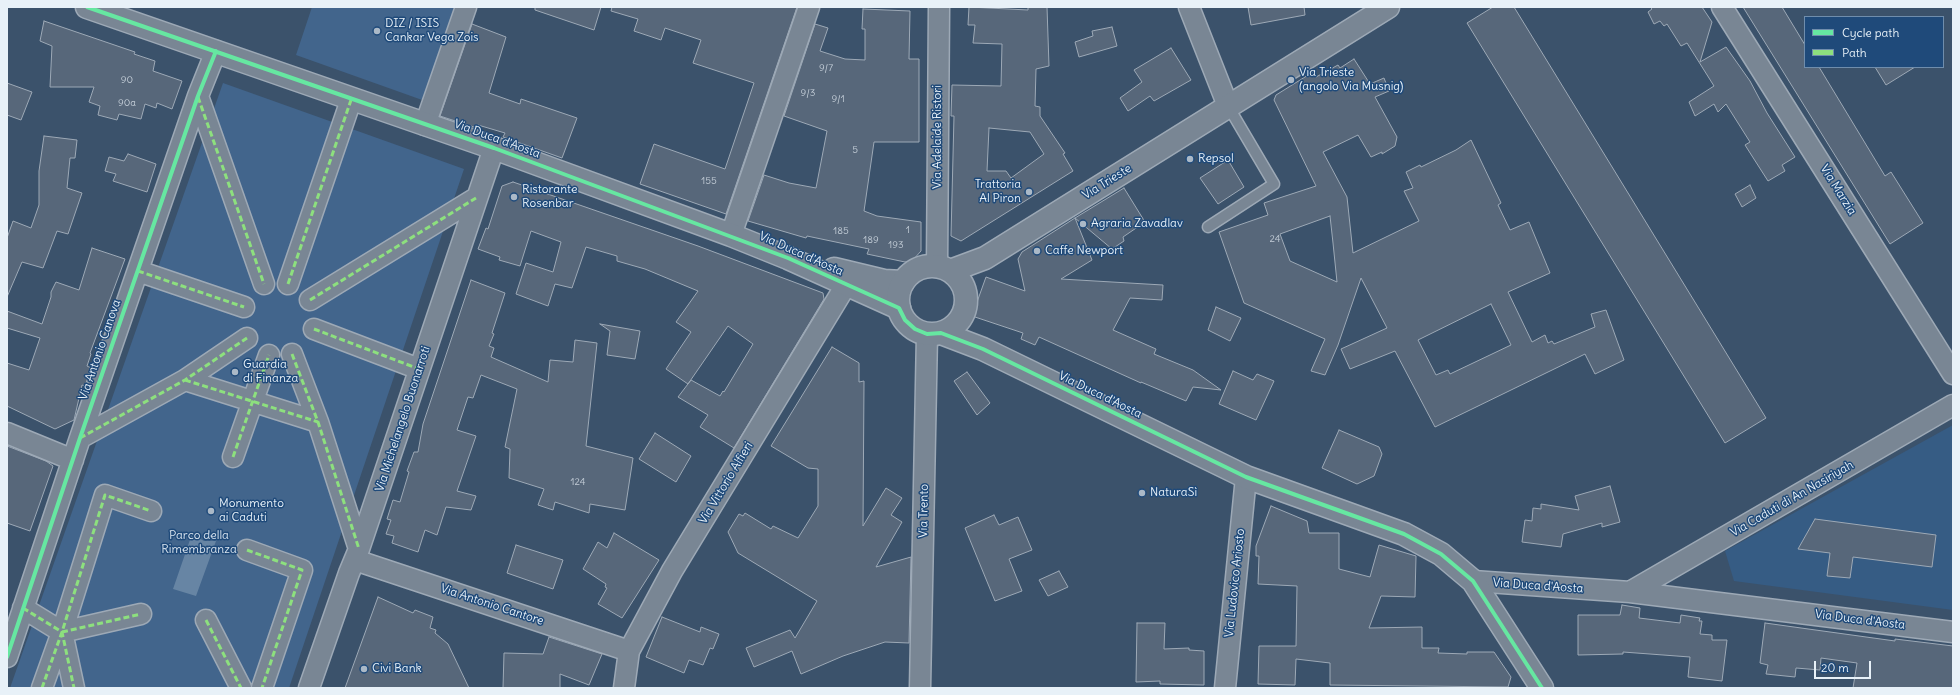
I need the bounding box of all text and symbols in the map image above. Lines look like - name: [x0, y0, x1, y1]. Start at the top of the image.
- legend: [1804, 16, 1944, 68]
- place label: DIZ / ISIS Cankar Vega Zois: [385, 17, 479, 45]
- text: Cycle path: [1842, 25, 1899, 40]
- marker: DIZ / ISIS Cankar Vega Zois: [372, 26, 382, 36]
- text: Path: [1842, 45, 1867, 60]
- house number: 9/7: [819, 62, 833, 74]
- place label: Via Trieste (angolo Via Musnig): [1299, 66, 1403, 94]
- house number: 90: [121, 74, 133, 86]
- marker: Via Trieste (angolo Via Musnig): [1286, 75, 1296, 85]
- street label: Via Adelaide Ristori: [931, 85, 945, 189]
- house number: 9/3: [801, 87, 815, 99]
- house number: 9/1: [831, 93, 845, 105]
- house number: 90a: [118, 97, 136, 109]
- street label: Via Duca d'Aosta: [452, 117, 542, 161]
- house number: 5: [852, 144, 858, 156]
- place label: Repsol: [1198, 152, 1234, 166]
- marker: Repsol: [1185, 154, 1195, 164]
- street label: Via Trieste: [1080, 161, 1134, 203]
- street label: Via Marzia: [1817, 162, 1859, 218]
- house number: 155: [701, 175, 717, 187]
- place label: Trattoria Al Piron: [975, 178, 1021, 206]
- place label: Ristorante Rosenbar: [522, 183, 577, 211]
- marker: Trattoria Al Piron: [1024, 187, 1034, 197]
- marker: Ristorante Rosenbar: [509, 192, 519, 202]
- place label: Agraria Zavadlav: [1091, 217, 1183, 231]
- marker: Agraria Zavadlav: [1078, 219, 1088, 229]
- house number: 1: [906, 224, 910, 236]
- house number: 185: [833, 225, 849, 237]
- street label: Via Duca d'Aosta: [757, 229, 845, 279]
- house number: 24: [1269, 233, 1281, 245]
- house number: 189: [863, 234, 879, 246]
- house number: 193: [888, 239, 904, 251]
- place label: Caffe Newport: [1045, 244, 1123, 258]
- marker: Caffe Newport: [1032, 246, 1042, 256]
- street label: Via Antonio Canova: [76, 298, 124, 402]
- street label: Via Michelangelo Buonarroti: [373, 344, 433, 494]
- place label: Guardia di Finanza: [243, 358, 298, 386]
- marker: Guardia di Finanza: [230, 367, 240, 377]
- street label: Via Duca d'Aosta: [1056, 369, 1144, 421]
- street label: Via Vittorio Alfieri: [696, 439, 756, 527]
- street label: Via Caduti di An Nasiriyah: [1728, 458, 1856, 540]
- house number: 124: [570, 476, 586, 488]
- street label: Via Trento: [916, 484, 932, 538]
- place label: NaturaSì: [1150, 486, 1197, 500]
- marker: NaturaSì: [1137, 488, 1147, 498]
- place label: Monumento ai Caduti: [219, 497, 284, 525]
- marker: Monumento ai Caduti: [206, 506, 216, 516]
- street label: Via Ludovico Ariosto: [1222, 528, 1248, 638]
- park label: Parco della Rimembranza: [161, 529, 237, 557]
- street label: Via Duca d'Aosta: [1492, 576, 1584, 596]
- street label: Via Antonio Cantore: [439, 582, 545, 628]
- street label: Via Duca d'Aosta: [1814, 607, 1906, 633]
- scale bar: [1816, 653, 1873, 679]
- text: 20 m: [1821, 660, 1849, 675]
- place label: Civi Bank: [372, 662, 422, 676]
- marker: Civi Bank: [359, 664, 369, 674]

